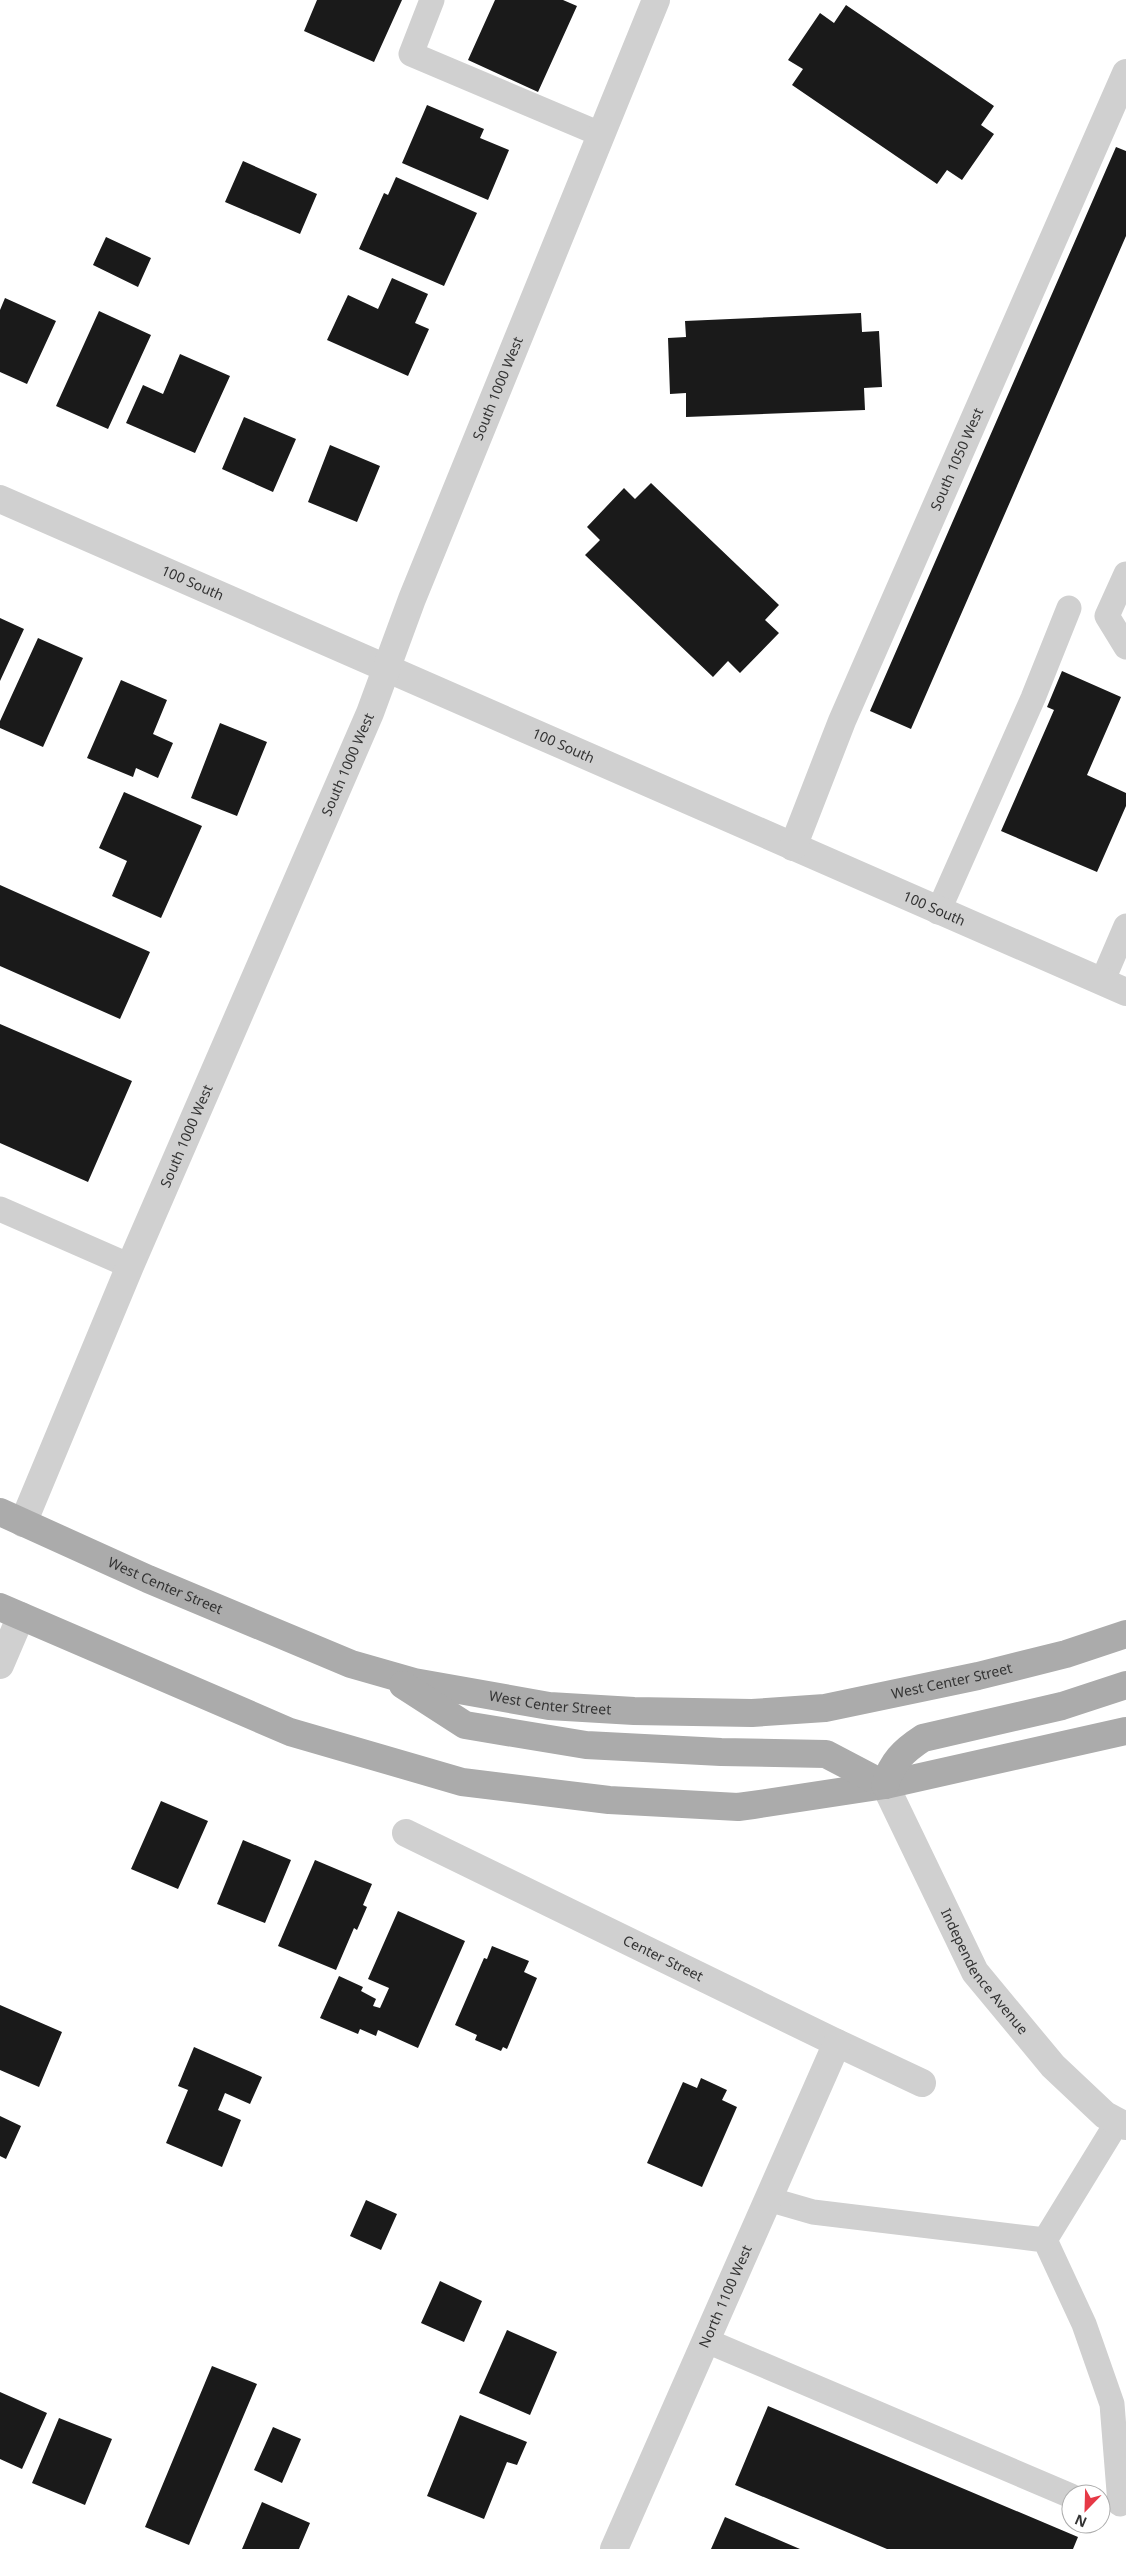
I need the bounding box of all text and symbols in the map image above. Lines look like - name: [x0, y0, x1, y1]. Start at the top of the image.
- street label: South 1000 West: [468, 334, 527, 443]
- street label: South 1050 West: [925, 405, 987, 513]
- street label: 100 South: [159, 560, 227, 604]
- street label: South 1000 West: [316, 710, 378, 819]
- street label: 100 South: [529, 723, 598, 767]
- street label: 100 South: [900, 886, 969, 930]
- street label: South 1000 West: [155, 1082, 217, 1190]
- street label: West Center Street: [105, 1552, 226, 1618]
- street label: West Center Street: [889, 1658, 1014, 1703]
- street label: West Center Street: [488, 1686, 612, 1719]
- street label: Independence Avenue: [937, 1905, 1033, 2038]
- street label: Center Street: [620, 1930, 707, 1985]
- street label: North 1100 West: [694, 2242, 756, 2351]
- north arrow: [1061, 2484, 1111, 2534]
- text: N: [1072, 2510, 1090, 2532]

